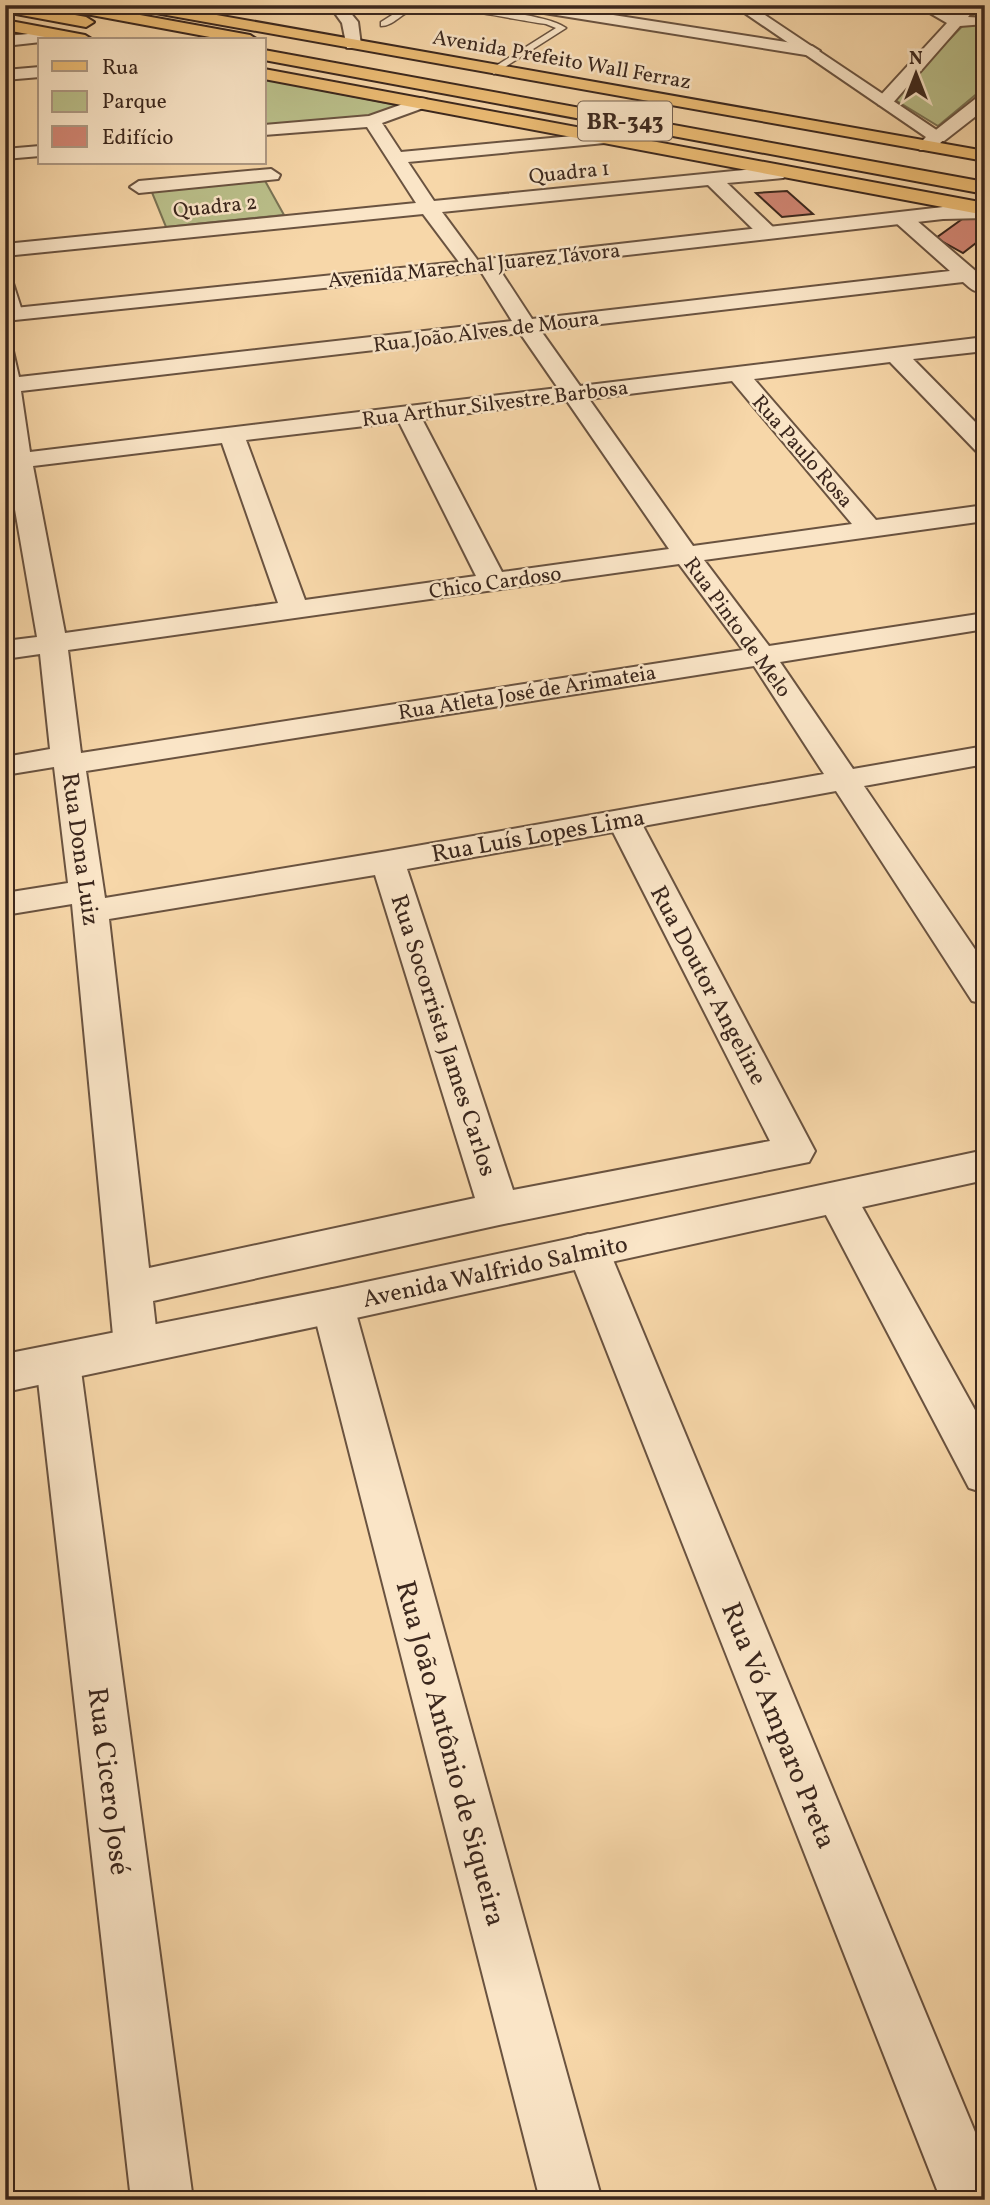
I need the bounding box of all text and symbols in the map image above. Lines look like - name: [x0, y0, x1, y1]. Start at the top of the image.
- street label: Avenida Prefeito Wall Ferraz: [430, 23, 693, 98]
- legend: [38, 38, 266, 164]
- north arrow: [881, 38, 951, 108]
- text: N: [909, 46, 923, 72]
- text: Rua: [102, 54, 139, 83]
- text: Parque: [102, 88, 167, 117]
- road number: BR-343: [578, 102, 672, 140]
- text: Edifício: [102, 124, 174, 153]
- street label: Quadra 1: [527, 155, 611, 192]
- street label: Quadra 2: [172, 189, 259, 226]
- street label: Avenida Marechal Juarez Távora: [326, 237, 622, 296]
- street label: Rua João Alves de Moura: [372, 304, 601, 361]
- street label: Rua Arthur Silvestre Barbosa: [360, 374, 630, 435]
- street label: Rua Paulo Rosa: [744, 389, 859, 515]
- street label: Rua Pinto de Melo: [676, 552, 798, 704]
- street label: Chico Cardoso: [427, 560, 563, 607]
- street label: Rua Atleta José de Arimateia: [396, 659, 658, 728]
- street label: Rua Dona Luiz: [51, 771, 107, 928]
- street label: Rua Luís Lopes Lima: [429, 801, 648, 872]
- street label: Rua Doutor Angeline: [640, 880, 774, 1092]
- street label: Rua Socorrista James Carlos: [380, 890, 504, 1181]
- street label: Avenida Walfrido Salmito: [360, 1228, 631, 1318]
- street label: Rua João Antônio de Siqueira: [385, 1576, 515, 1931]
- street label: Rua Vó Amparo Preta: [710, 1597, 845, 1855]
- street label: Rua Cicero José: [77, 1685, 138, 1877]

